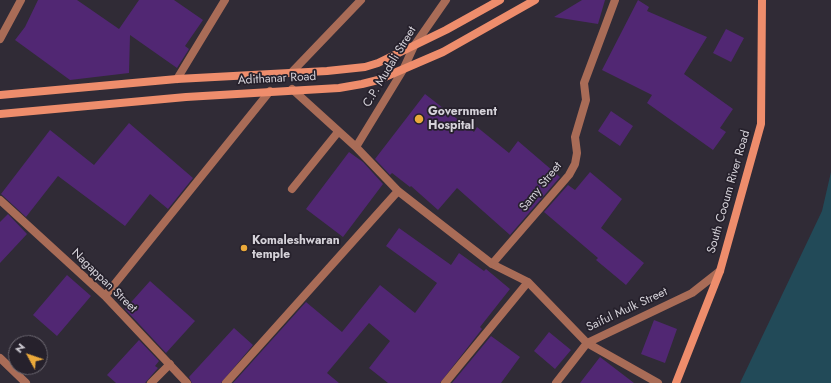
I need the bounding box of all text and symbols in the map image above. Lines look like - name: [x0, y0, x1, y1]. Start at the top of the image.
- street label: C.P. Mudali Street: [360, 24, 420, 110]
- street label: Adithanar Road: [237, 70, 317, 88]
- place label: Government Hospital: [428, 105, 497, 133]
- marker: Government Hospital: [413, 113, 425, 125]
- street label: South Cooum River Road: [705, 129, 753, 255]
- street label: Samy Street: [517, 159, 565, 215]
- place label: Komaleshwaran temple: [252, 234, 340, 262]
- marker: Komaleshwaran temple: [239, 243, 249, 253]
- street label: Nagappan Street: [68, 246, 140, 316]
- street label: Saiful Mulk Street: [584, 285, 670, 335]
- north arrow: [8, 335, 48, 375]
- text: N: [11, 339, 29, 356]

